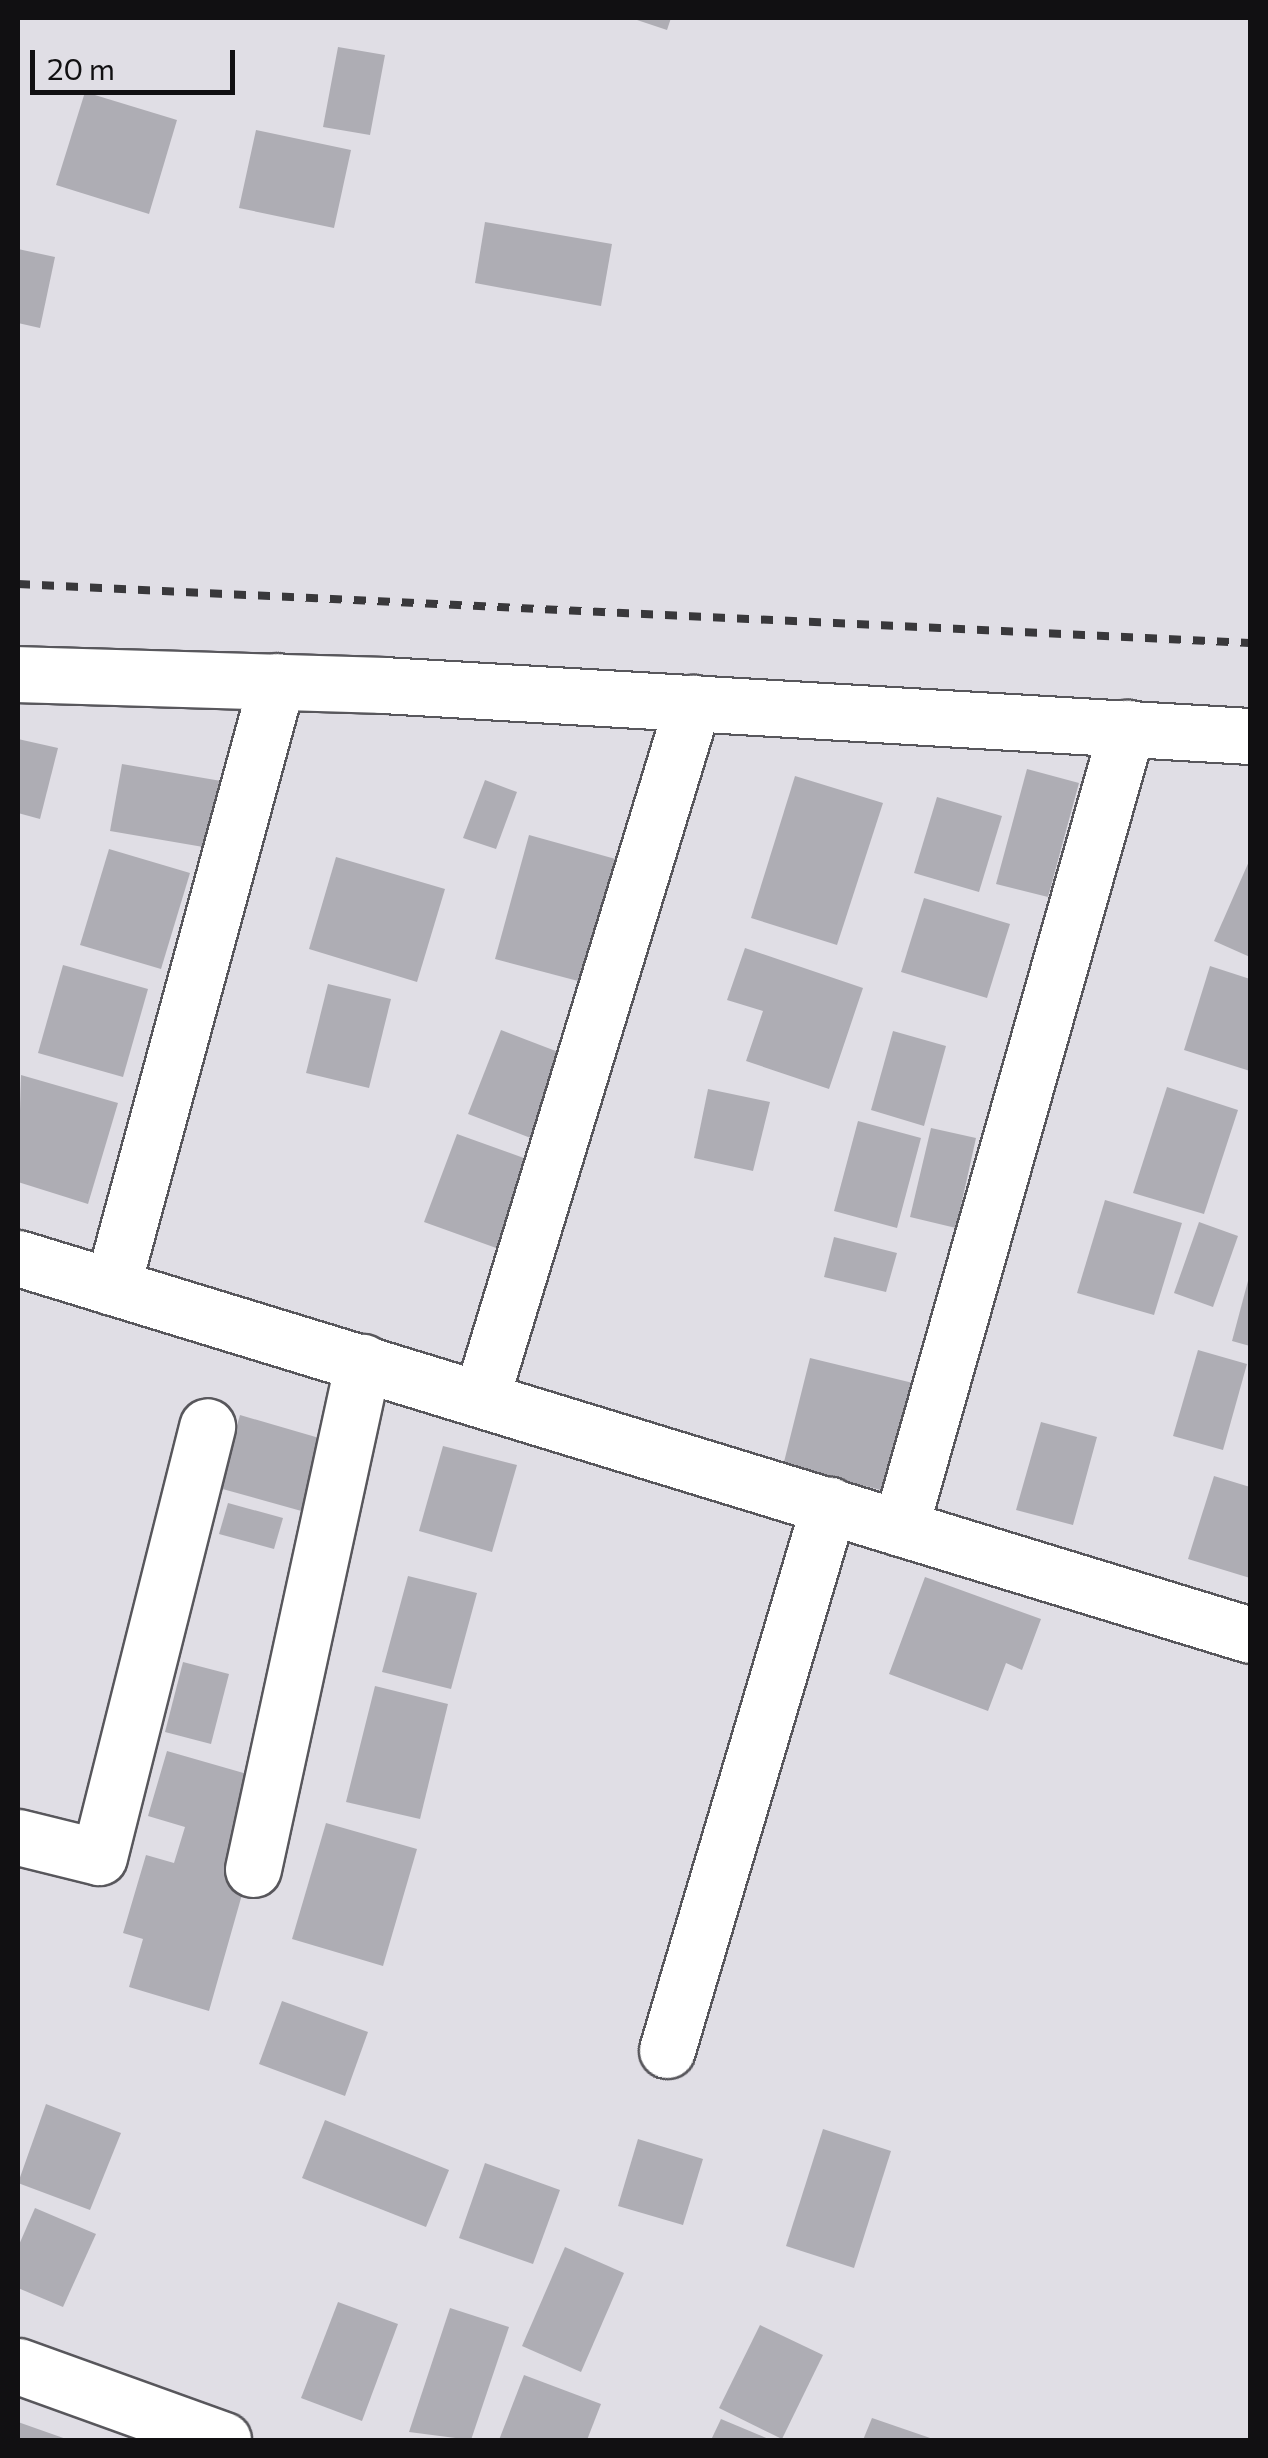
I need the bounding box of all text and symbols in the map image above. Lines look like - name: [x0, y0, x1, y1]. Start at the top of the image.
- scale bar: [35, 30, 240, 92]
- text: 20 m: [47, 49, 115, 86]

